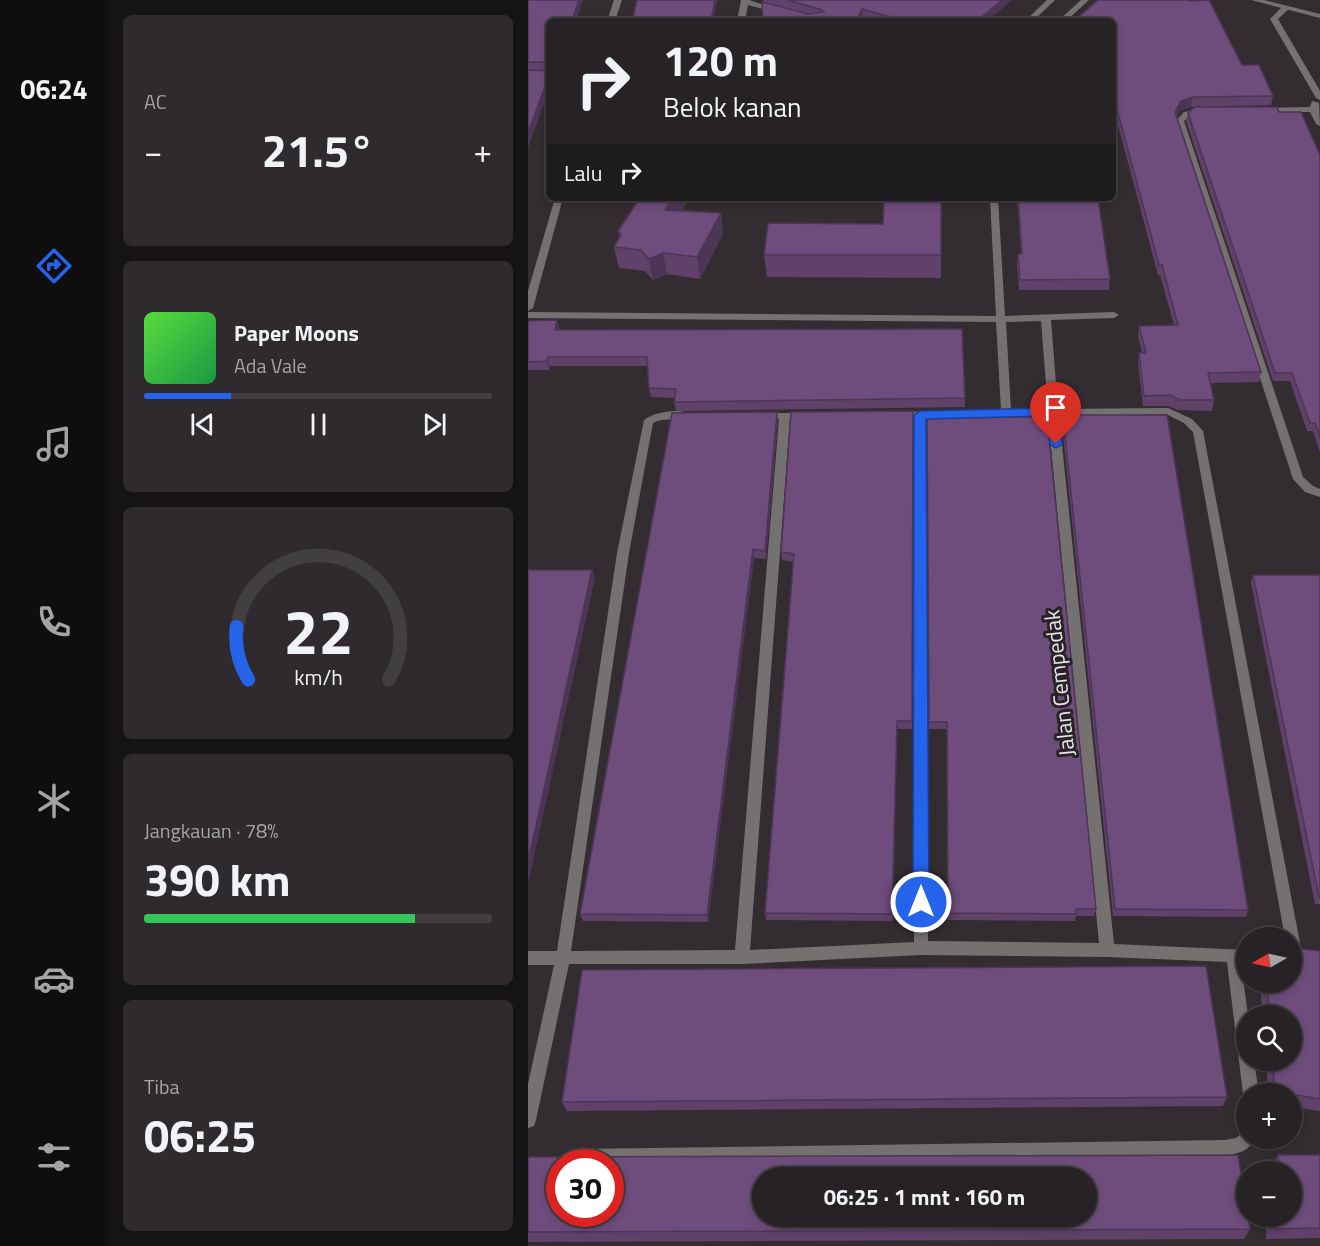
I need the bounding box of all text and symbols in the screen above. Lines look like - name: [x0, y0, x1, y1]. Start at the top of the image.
- text: 120 m: [663, 28, 778, 92]
- icon: right: [564, 42, 642, 120]
- text: 06:24: [20, 68, 88, 109]
- text: AC: [144, 86, 167, 117]
- text: Belok kanan: [663, 86, 802, 127]
- text: 21.5°: [262, 116, 374, 184]
- text: −: [144, 126, 162, 176]
- text: +: [474, 126, 492, 176]
- text: Lalu: [564, 156, 602, 190]
- icon: right: [614, 156, 647, 189]
- icon: directions: [33, 245, 75, 287]
- text: Paper Moons: [234, 316, 359, 350]
- text: Ada Vale: [234, 350, 307, 381]
- pin: [1030, 382, 1081, 444]
- icon: arrive: [1039, 391, 1072, 424]
- icon: previous: [186, 408, 219, 441]
- icon: pause: [302, 408, 335, 441]
- icon: next: [418, 408, 451, 441]
- icon: music: [33, 423, 75, 465]
- text: 22: [283, 583, 353, 678]
- icon: phone: [33, 601, 75, 643]
- street label: Jalan Cempedak: [1034, 608, 1084, 758]
- text: km/h: [294, 661, 342, 693]
- icon: climate: [33, 780, 75, 822]
- text: Jangkauan · 78%: [144, 815, 278, 846]
- text: 390 km: [144, 845, 290, 913]
- position arrow: [889, 870, 953, 934]
- north arrow: [1236, 927, 1302, 993]
- map controls: [1236, 927, 1302, 1227]
- icon: car: [33, 958, 75, 1000]
- button: search: [1236, 1005, 1302, 1071]
- text: Tiba: [144, 1071, 179, 1102]
- button: +: [1236, 1083, 1302, 1149]
- text: 06:25: [144, 1101, 256, 1169]
- icon: filters: [33, 1136, 75, 1178]
- speed limit sign: 30: [546, 1149, 624, 1227]
- button: −: [1236, 1161, 1302, 1227]
- text: 06:25 · 1 mnt · 160 m: [824, 1180, 1025, 1214]

